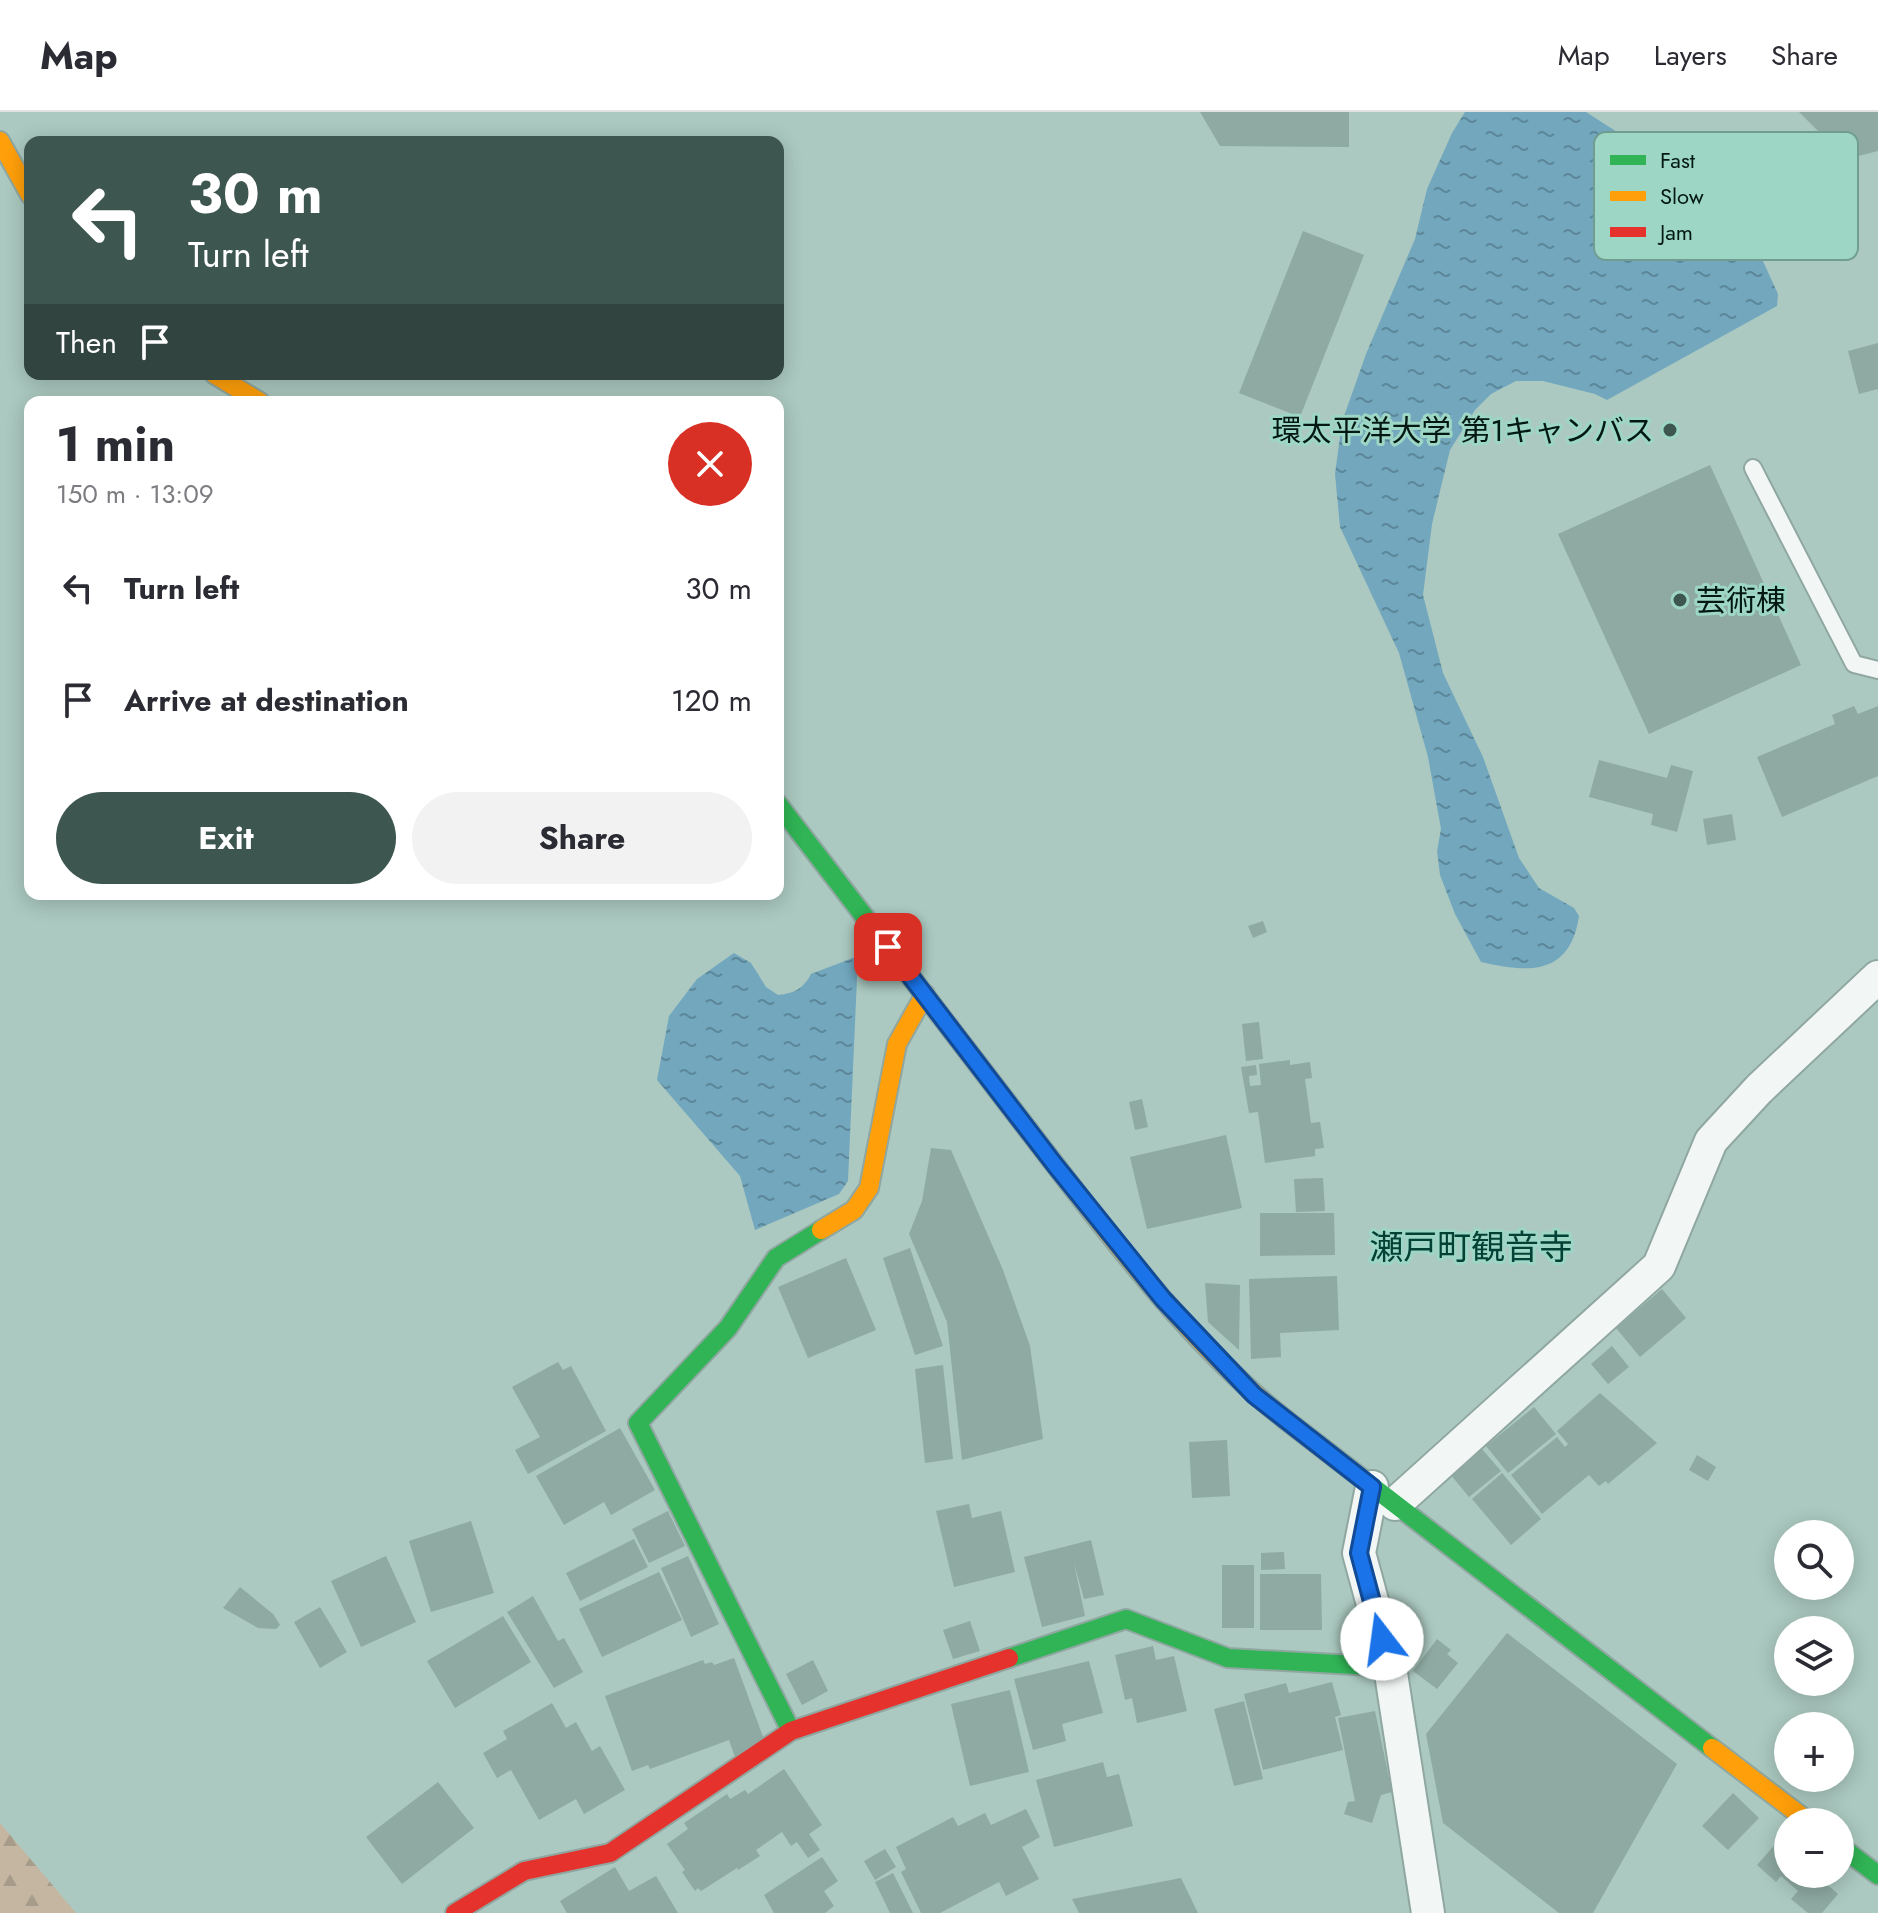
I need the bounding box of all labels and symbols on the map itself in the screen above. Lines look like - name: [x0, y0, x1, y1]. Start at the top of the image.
- legend: [1594, 132, 1858, 260]
- text: Fast: [1660, 144, 1696, 176]
- text: Slow: [1660, 180, 1704, 212]
- text: Jam: [1657, 216, 1693, 248]
- place label: 環太平洋大学 第1キャンバス: [1272, 409, 1654, 452]
- marker: 環太平洋大学 第1キャンバス: [1661, 421, 1679, 439]
- place label: 芸術棟: [1696, 579, 1786, 622]
- marker: 芸術棟: [1671, 591, 1689, 609]
- pin: [854, 913, 922, 981]
- district label: 瀬戸町観音寺: [1369, 1223, 1573, 1272]
- position arrow: [1340, 1597, 1424, 1681]

